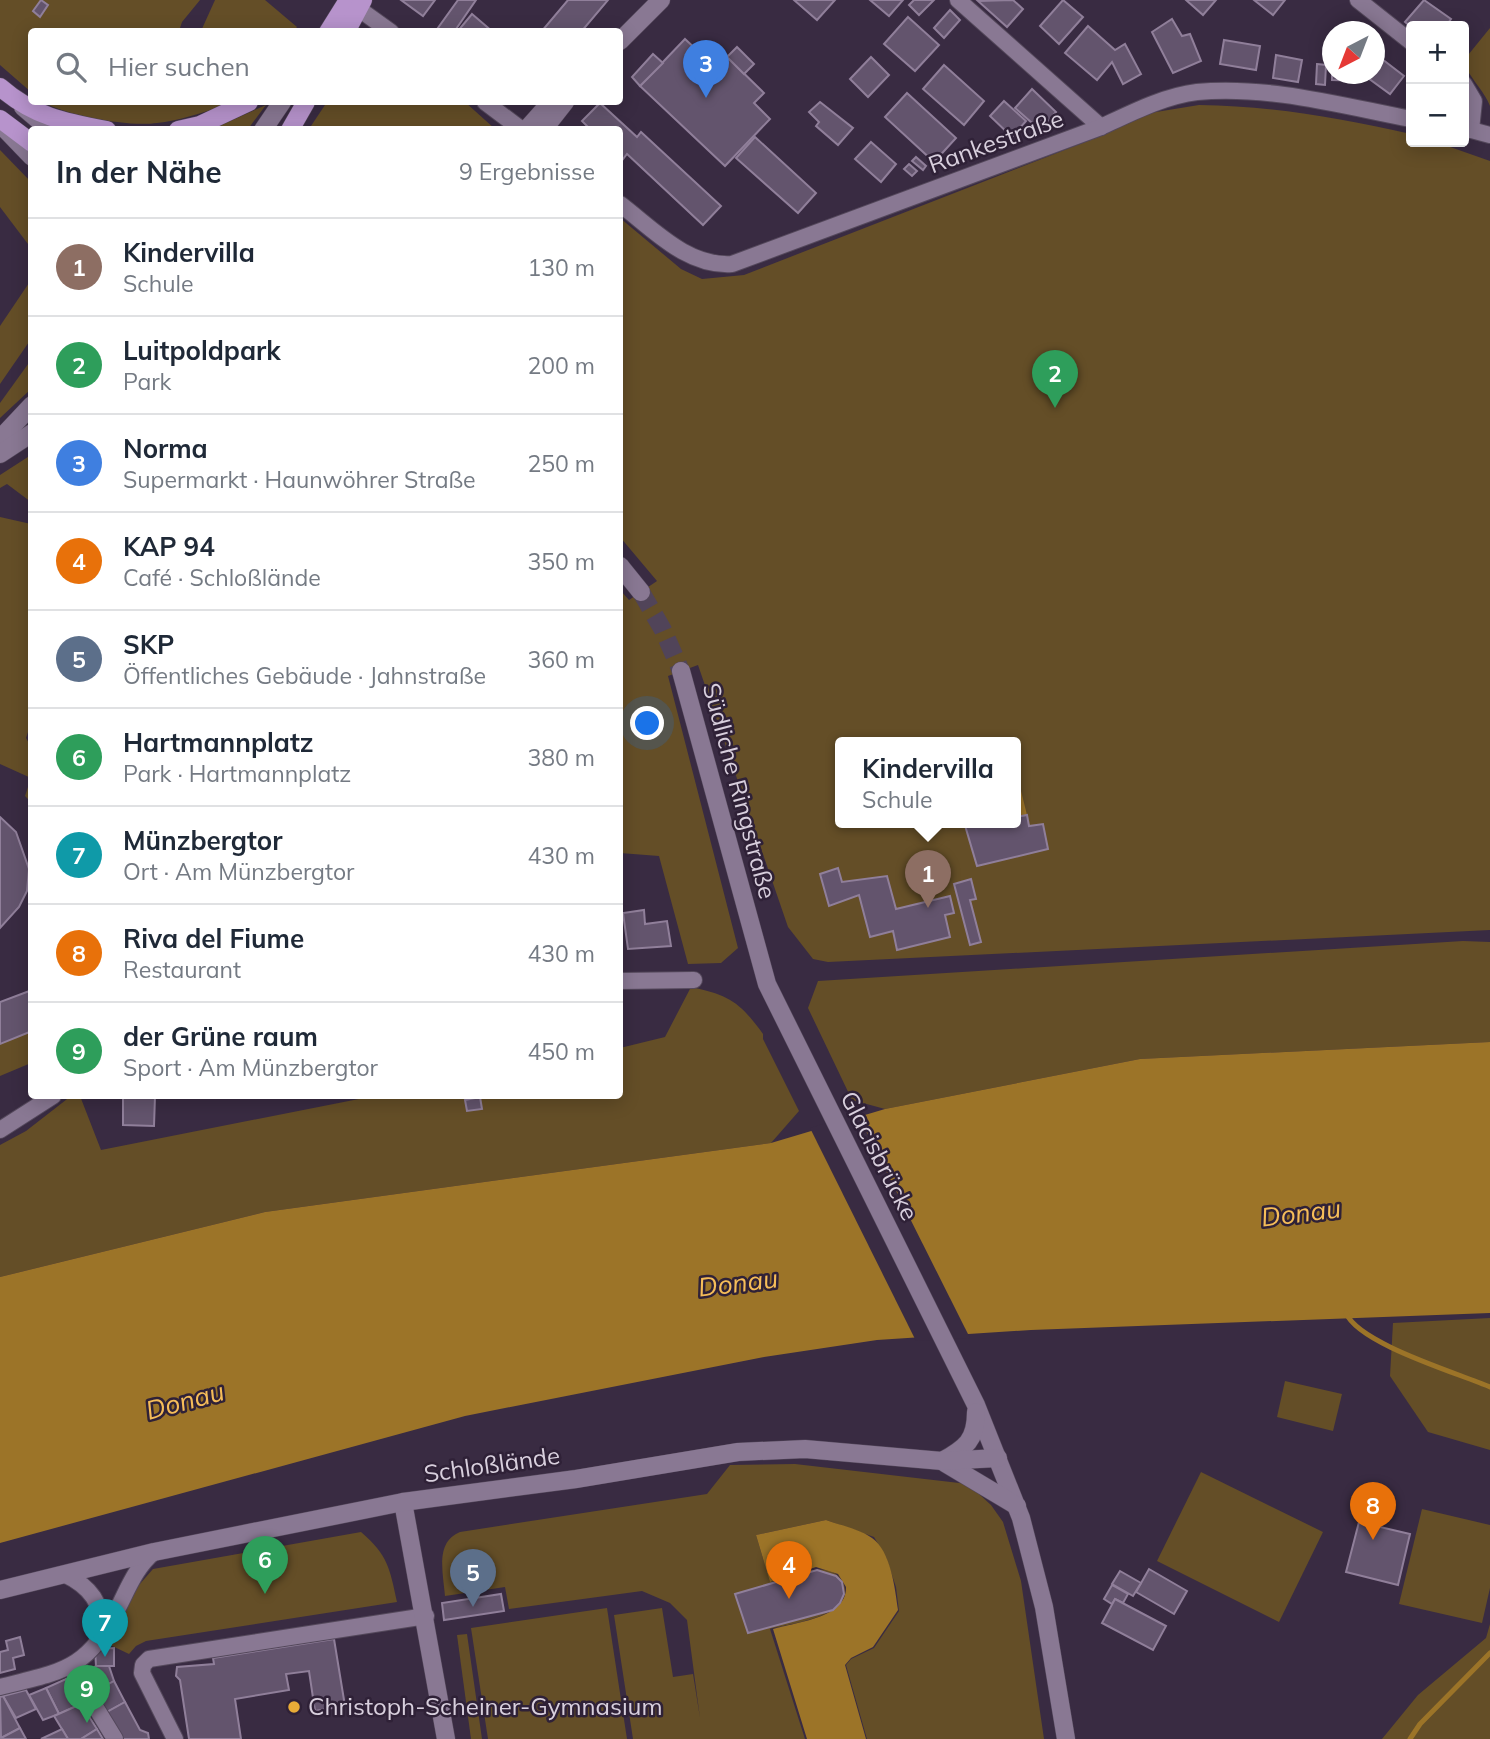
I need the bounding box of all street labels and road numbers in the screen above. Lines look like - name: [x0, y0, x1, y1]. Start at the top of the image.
- street label: Rankestraße: [924, 103, 1067, 179]
- street label: Südliche Ringstraße: [697, 680, 783, 902]
- street label: Glacisbrücke: [834, 1086, 925, 1225]
- street label: Schloßlände: [422, 1440, 562, 1488]

